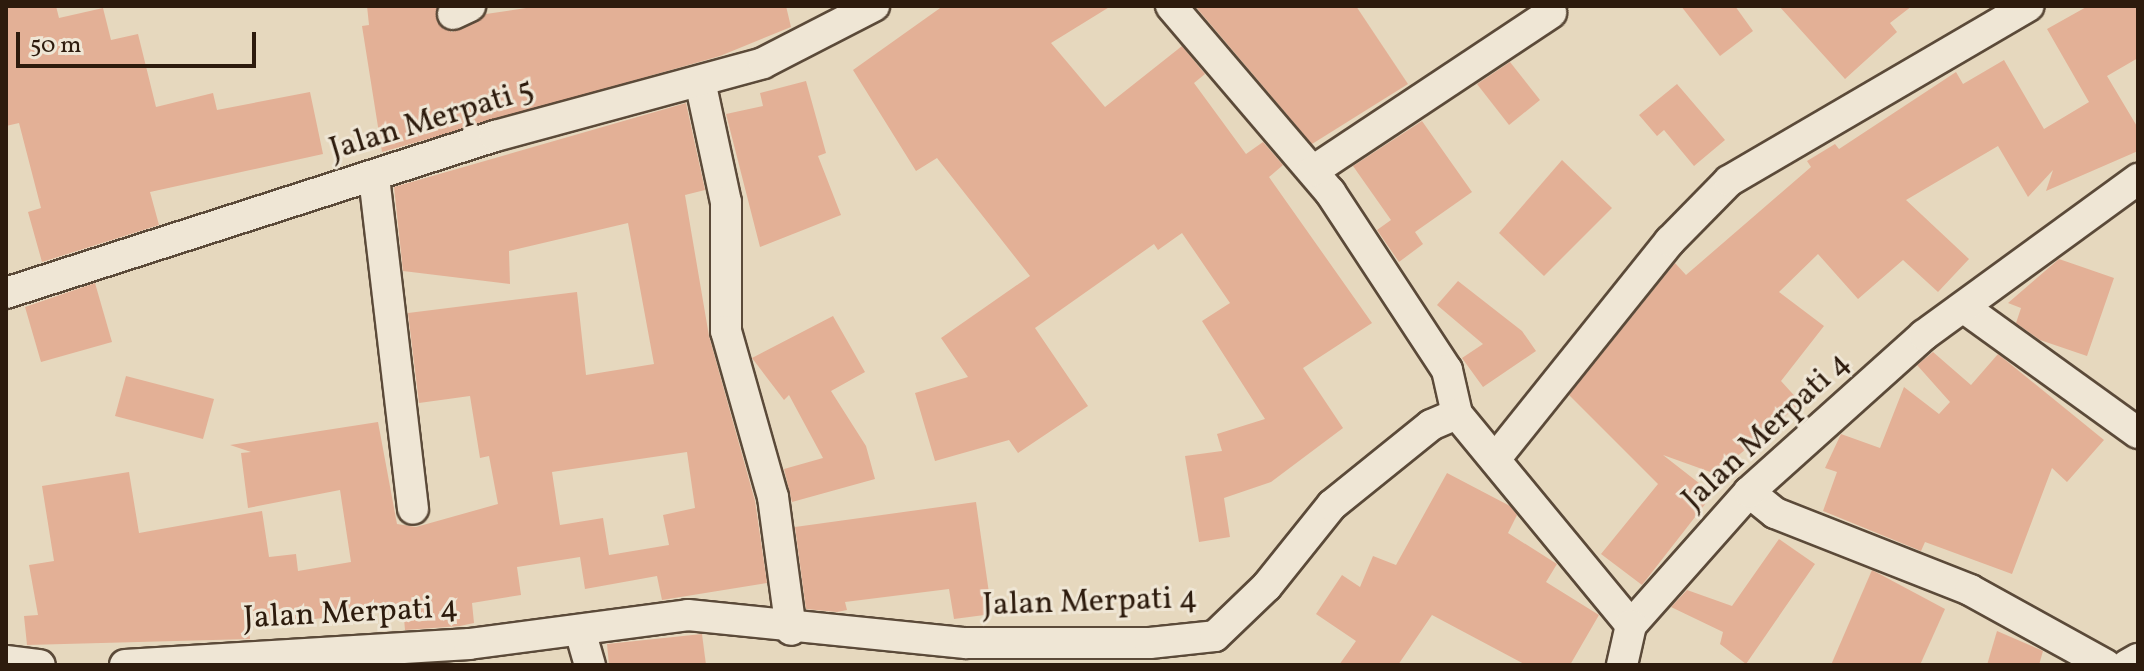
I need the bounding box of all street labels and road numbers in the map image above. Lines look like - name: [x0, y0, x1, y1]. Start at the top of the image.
- street label: Jalan Merpati 5: [325, 72, 539, 170]
- street label: Jalan Merpati 4: [1675, 345, 1859, 519]
- street label: Jalan Merpati 4: [982, 580, 1198, 626]
- street label: Jalan Merpati 4: [242, 589, 460, 639]

